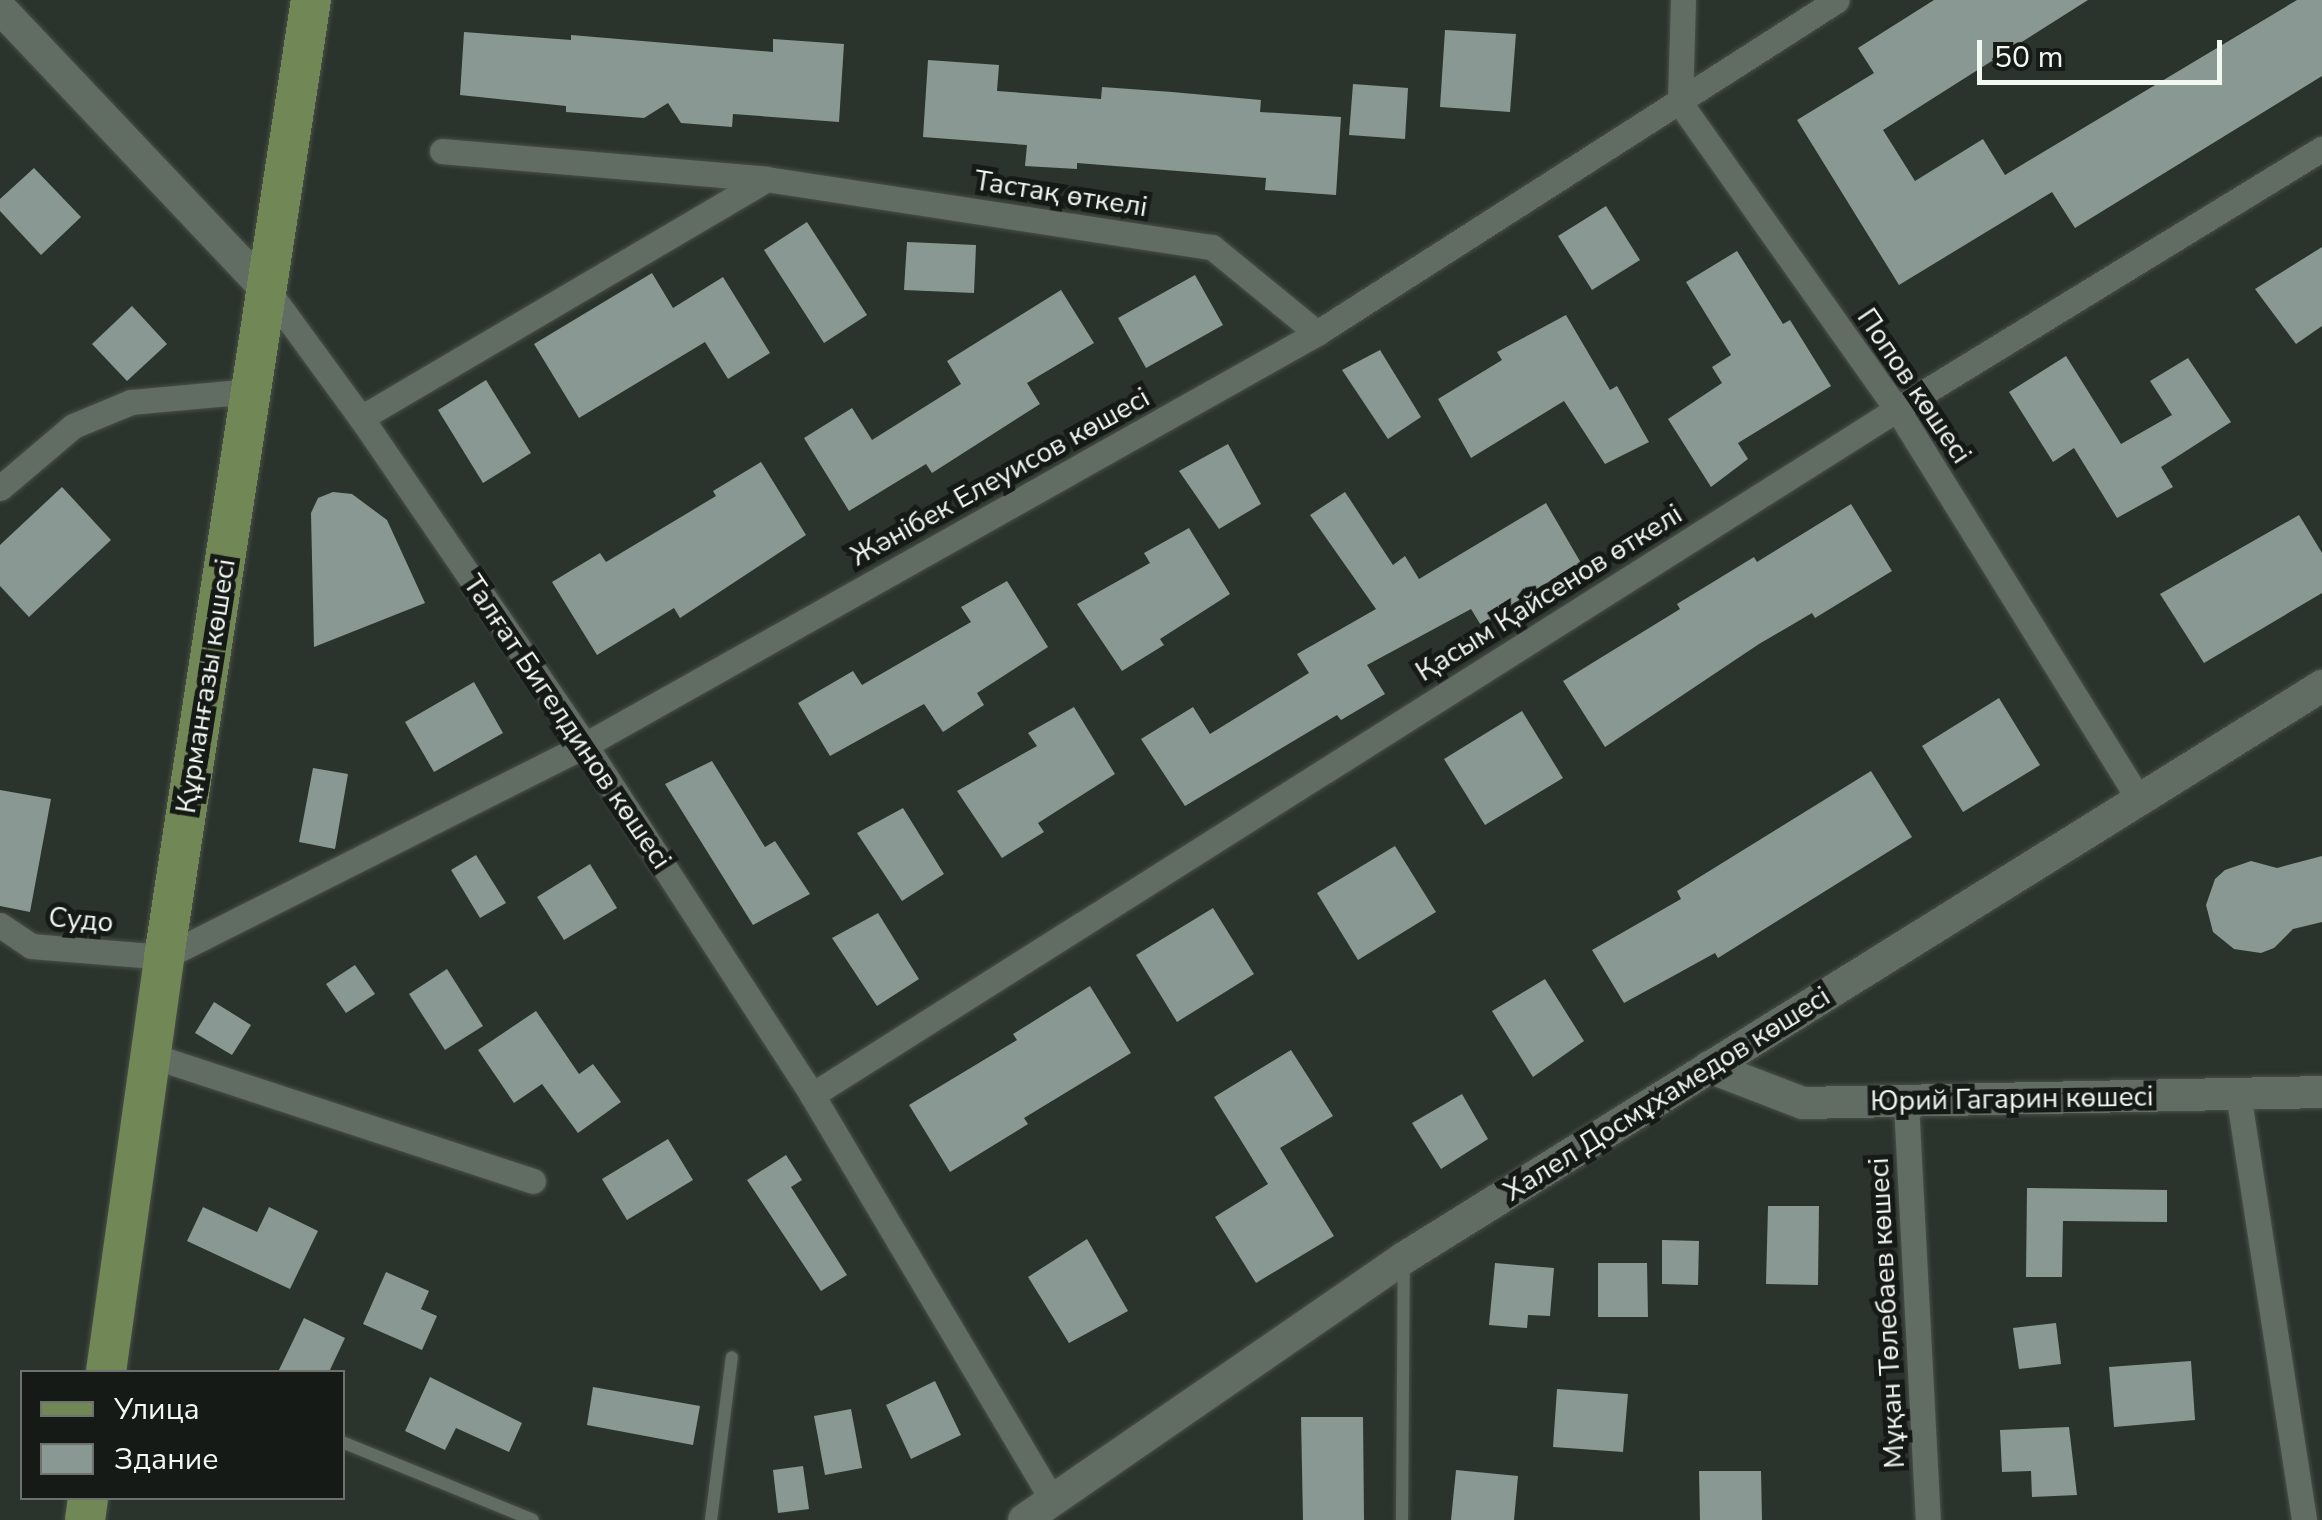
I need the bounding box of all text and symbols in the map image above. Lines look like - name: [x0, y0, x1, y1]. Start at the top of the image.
- scale bar: [1982, 20, 2227, 82]
- text: 50 m: [1994, 37, 2063, 78]
- street label: Тастақ өткелі: [972, 164, 1150, 224]
- street label: Попов көшесі: [1850, 302, 1978, 470]
- street label: Жәнібек Елеуисов көшесі: [845, 381, 1155, 573]
- street label: Қасым Қайсенов өткелі: [1410, 497, 1688, 689]
- street label: Құрманғазы көшесі: [169, 556, 243, 816]
- street label: Талғат Бигелдинов көшесі: [456, 569, 678, 875]
- street label: Судо: [47, 900, 115, 940]
- street label: Халел Досмұхамедов көшесі: [1498, 980, 1836, 1208]
- street label: Юрий Гагарин көшесі: [1870, 1080, 2154, 1118]
- street label: Мұқан Төлебаев көшесі: [1862, 1157, 1912, 1469]
- legend: [20, 1370, 345, 1500]
- text: Улица: [114, 1389, 200, 1430]
- text: Здание: [114, 1439, 219, 1480]

